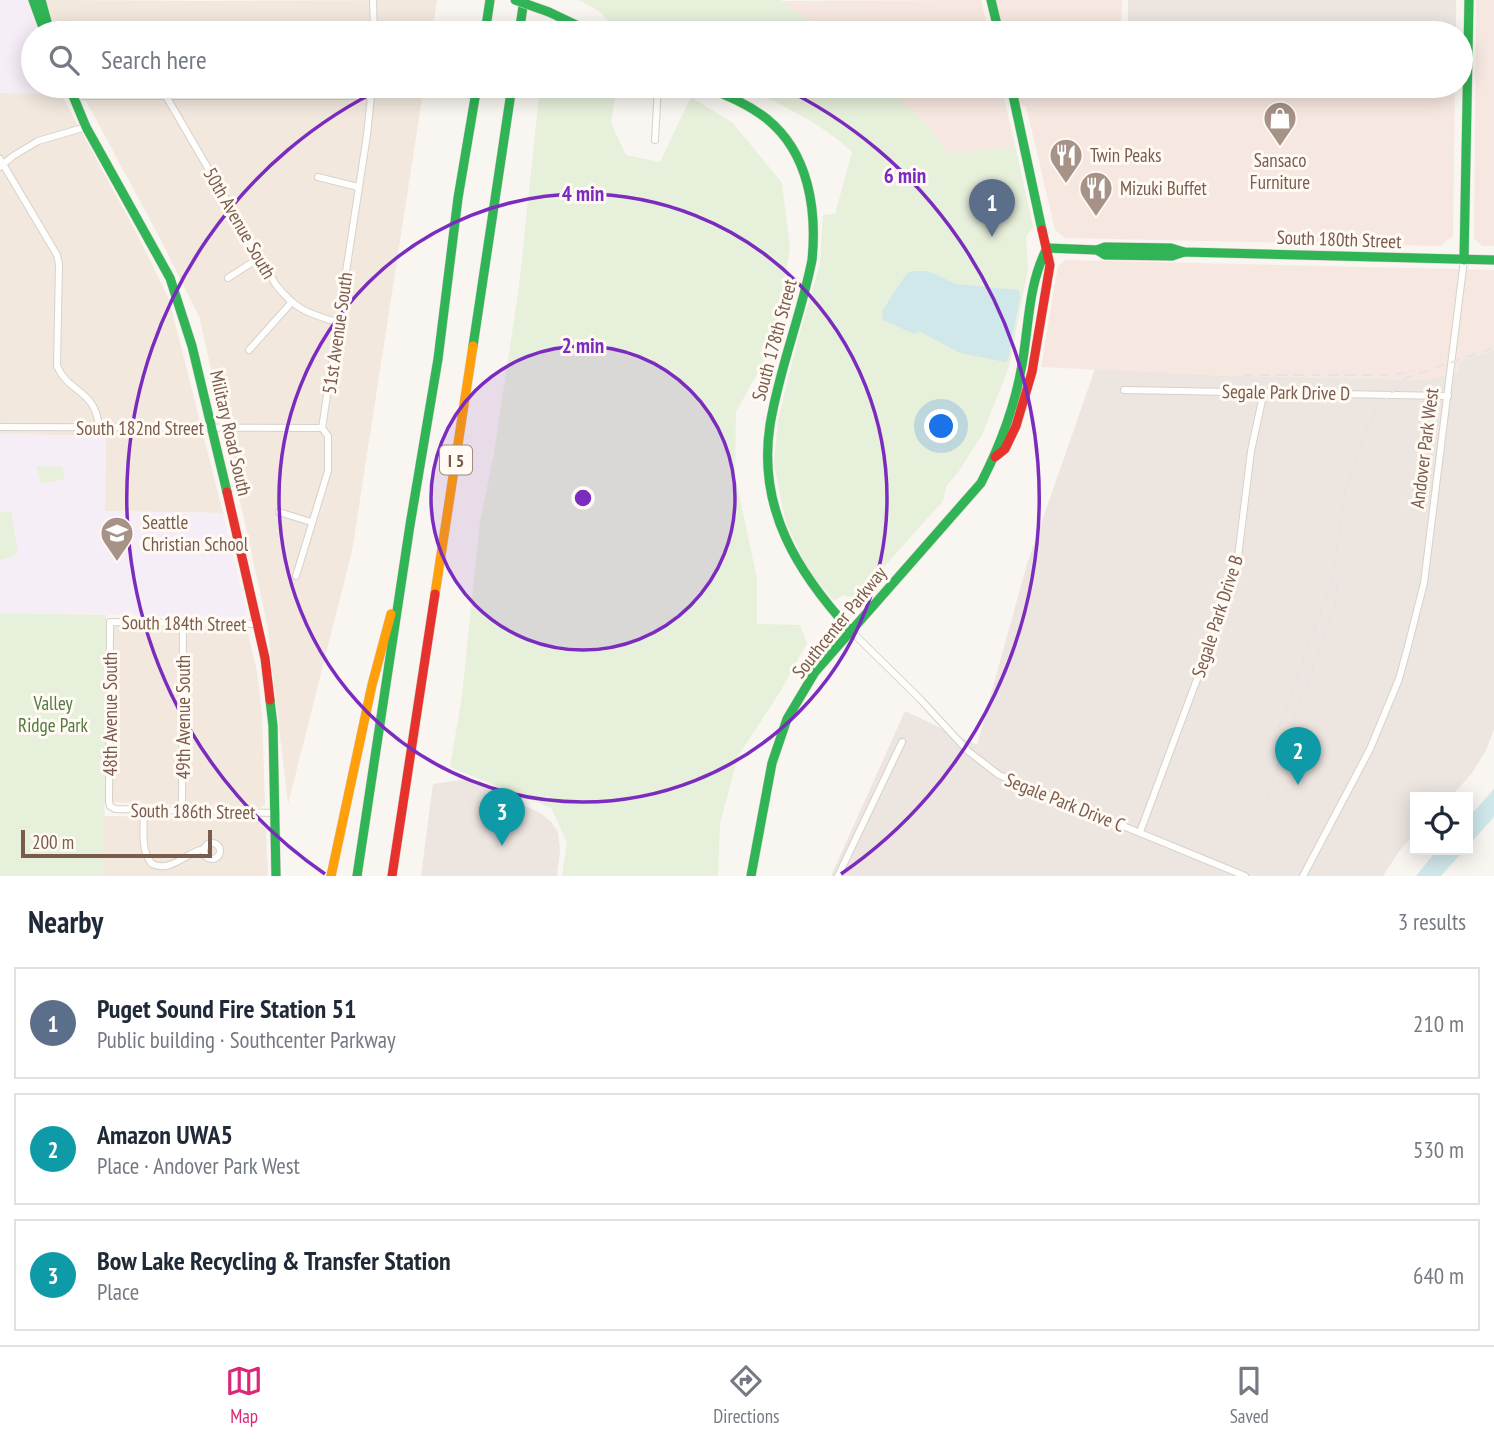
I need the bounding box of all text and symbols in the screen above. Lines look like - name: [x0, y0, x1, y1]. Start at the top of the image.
- search box: [21, 21, 1473, 98]
- icon: search: [45, 41, 83, 79]
- text: Search here: [101, 43, 207, 76]
- shop icon: Sansaco Furniture: [1261, 99, 1299, 148]
- restaurant icon: Twin Peaks: [1047, 136, 1085, 185]
- place label: Twin Peaks: [1090, 143, 1162, 167]
- place label: Sansaco Furniture: [1250, 148, 1310, 194]
- text: 6 min: [884, 162, 926, 189]
- street label: 50th Avenue South: [198, 163, 282, 283]
- restaurant icon: Mizuki Buffet: [1077, 169, 1115, 218]
- place label: Mizuki Buffet: [1120, 176, 1207, 200]
- pin: 1: [969, 179, 1015, 237]
- text: 4 min: [562, 180, 604, 207]
- street label: South 180th Street: [1276, 225, 1403, 253]
- street label: 51st Avenue South: [317, 271, 357, 395]
- street label: South 178th Street: [746, 276, 802, 403]
- text: 2 min: [562, 332, 604, 359]
- street label: Military Road South: [205, 368, 257, 498]
- street label: Segale Park Drive D: [1222, 379, 1350, 405]
- street label: Andover Park West: [1405, 386, 1443, 510]
- your location: [924, 409, 958, 443]
- street label: South 182nd Street: [76, 416, 205, 440]
- road number: I 5: [440, 446, 472, 474]
- centre of rings: [571, 486, 595, 510]
- place label: Seattle Christian School: [142, 510, 249, 556]
- school or university icon: Seattle Christian School: [98, 514, 136, 563]
- street label: Segale Park Drive B: [1186, 552, 1248, 680]
- street label: Southcenter Parkway: [787, 560, 892, 683]
- street label: South 184th Street: [121, 610, 247, 636]
- street label: 48th Avenue South: [98, 652, 122, 776]
- street label: 49th Avenue South: [171, 655, 195, 779]
- park label: Valley Ridge Park: [18, 691, 89, 737]
- pin: 2: [1275, 727, 1321, 785]
- street label: Segale Park Drive C: [1002, 767, 1129, 837]
- pin: 3: [479, 788, 525, 846]
- map controls: [1410, 792, 1473, 855]
- button: locate: [1410, 792, 1473, 855]
- street label: South 186th Street: [130, 798, 256, 824]
- scale bar: [21, 827, 212, 859]
- text: 200 m: [32, 830, 74, 854]
- text: Nearby: [28, 902, 103, 941]
- text: 3 results: [1398, 907, 1466, 936]
- text: Puget Sound Fire Station 51: [97, 992, 356, 1025]
- text: 1: [48, 1009, 59, 1038]
- text: 210 m: [1413, 1009, 1464, 1038]
- text: Public building · Southcenter Parkway: [97, 1025, 396, 1054]
- text: Amazon UWA5: [97, 1118, 233, 1151]
- text: 2: [48, 1135, 59, 1164]
- text: 530 m: [1413, 1135, 1464, 1164]
- text: Place · Andover Park West: [97, 1151, 300, 1180]
- text: Bow Lake Recycling & Transfer Station: [97, 1244, 451, 1277]
- text: 3: [48, 1261, 59, 1290]
- text: 640 m: [1413, 1261, 1464, 1290]
- text: Place: [97, 1277, 139, 1306]
- tab: Map: [225, 1362, 263, 1428]
- tab: Directions: [713, 1362, 779, 1428]
- tab: Saved: [1230, 1362, 1269, 1428]

